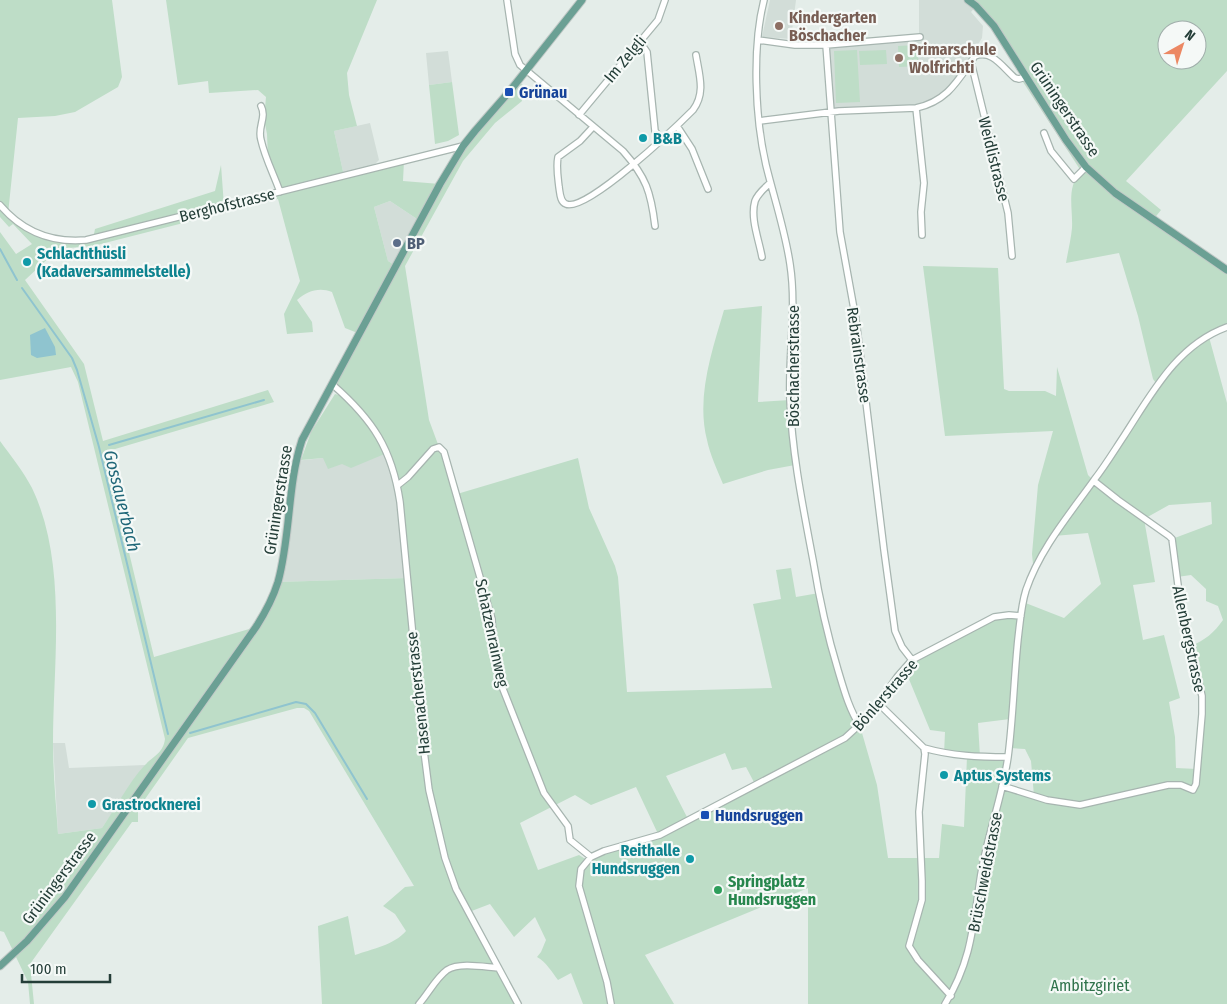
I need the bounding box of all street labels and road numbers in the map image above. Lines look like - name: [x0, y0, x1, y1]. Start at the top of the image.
- street label: Im Zelgli: [600, 32, 650, 86]
- street label: Grüningerstrasse: [1026, 58, 1104, 160]
- street label: Weidlistrasse: [974, 115, 1014, 204]
- street label: Berghofstrasse: [177, 184, 277, 226]
- street label: Böschacherstrasse: [784, 305, 803, 427]
- street label: Rebrainstrasse: [843, 306, 875, 404]
- street label: Grüningerstrasse: [260, 444, 296, 556]
- street label: Schatzenrainweg: [471, 577, 513, 689]
- street label: Allenbergstrasse: [1168, 584, 1210, 694]
- street label: Hasenacherstrasse: [402, 631, 434, 755]
- street label: Bönlerstrasse: [849, 655, 922, 735]
- street label: Brüschweidstrasse: [964, 810, 1006, 934]
- street label: Grüningerstrasse: [18, 828, 100, 928]

